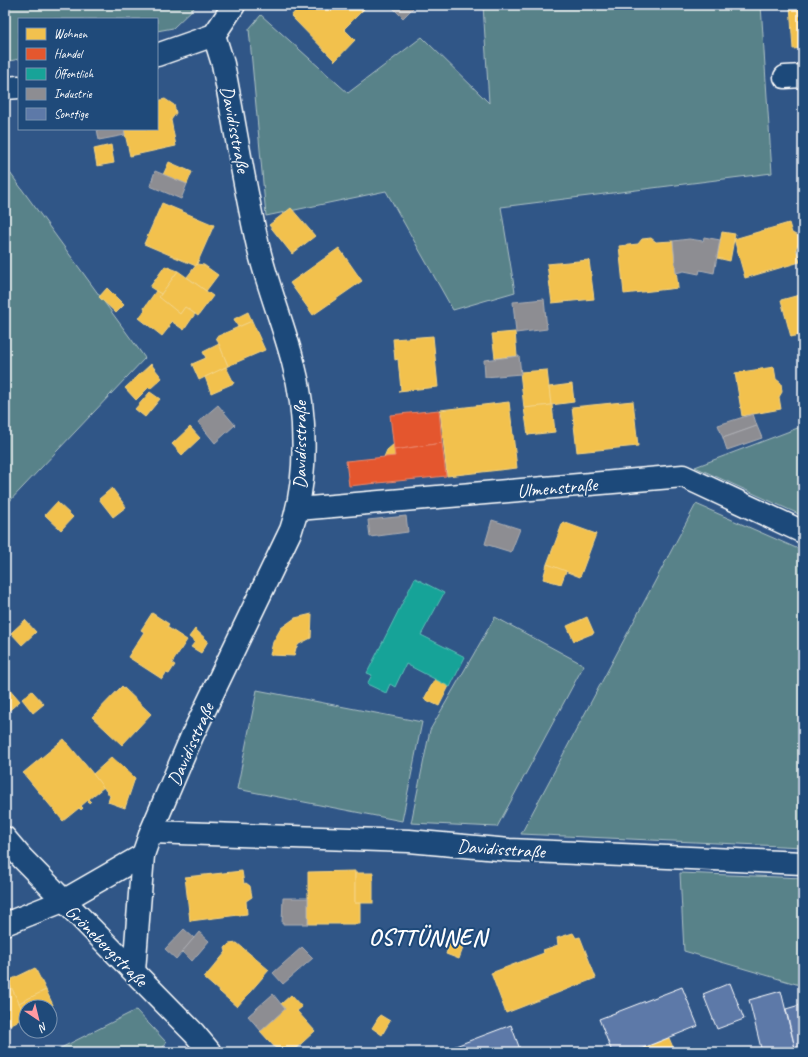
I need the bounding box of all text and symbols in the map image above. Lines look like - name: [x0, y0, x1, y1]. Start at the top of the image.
- legend: [18, 18, 158, 130]
- text: Wohnen: [54, 26, 88, 42]
- text: Handel: [54, 46, 84, 62]
- text: Öffentlich: [54, 66, 94, 82]
- street label: Davidisstraße: [215, 84, 256, 176]
- text: Industrie: [54, 86, 93, 102]
- text: Sonstige: [54, 106, 89, 122]
- street label: Davidisstraße: [288, 399, 312, 489]
- street label: Ulmenstraße: [516, 472, 600, 503]
- street label: Davidisstraße: [162, 698, 220, 789]
- street label: Davidisstraße: [456, 834, 547, 864]
- street label: Grönebergstraße: [60, 900, 154, 993]
- district label: OSTTÜNNEN: [369, 923, 490, 952]
- north arrow: [18, 999, 58, 1039]
- text: N: [35, 1020, 51, 1036]

